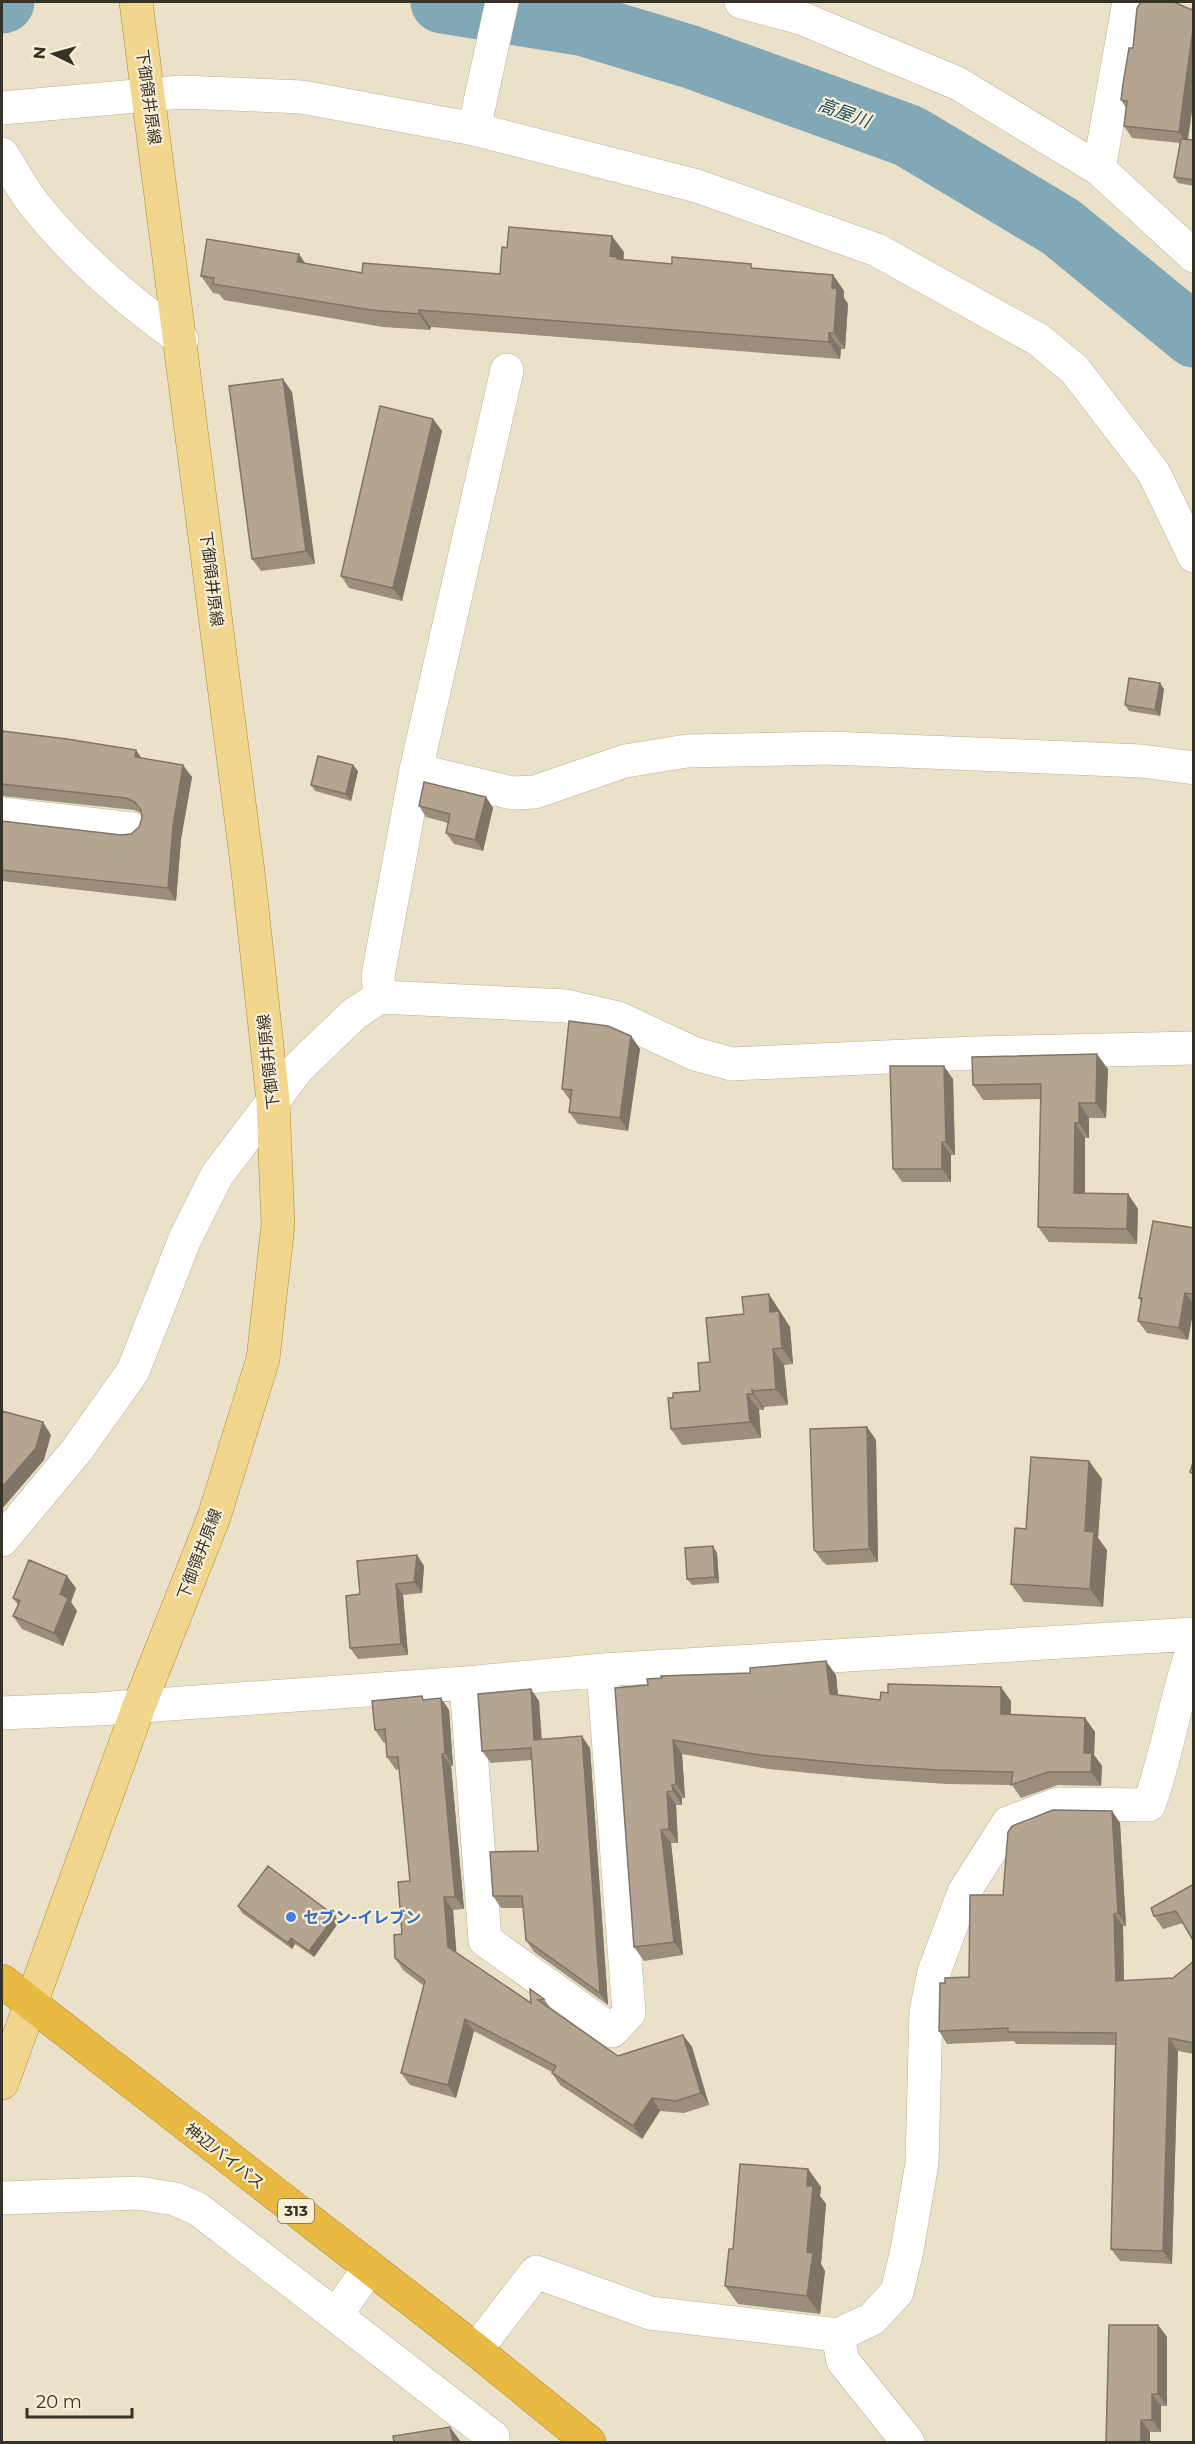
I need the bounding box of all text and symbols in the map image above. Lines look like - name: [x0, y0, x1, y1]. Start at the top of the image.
- north arrow: [24, 24, 84, 84]
- text: N: [30, 45, 50, 60]
- street label: 下御領井原線: [132, 48, 165, 146]
- water label: 高屋川: [815, 93, 875, 133]
- street label: 下御領井原線: [196, 530, 227, 628]
- street label: 下御領井原線: [254, 1013, 283, 1111]
- street label: 下御領井原線: [173, 1506, 226, 1602]
- place label: セブン-イレブン: [303, 1908, 421, 1927]
- marker: セブン-イレブン: [284, 1910, 298, 1924]
- street label: 神辺バイパス: [181, 2119, 268, 2193]
- road number: 313: [278, 2199, 314, 2223]
- scale bar: [27, 2381, 132, 2419]
- text: 20 m: [36, 2391, 82, 2413]

